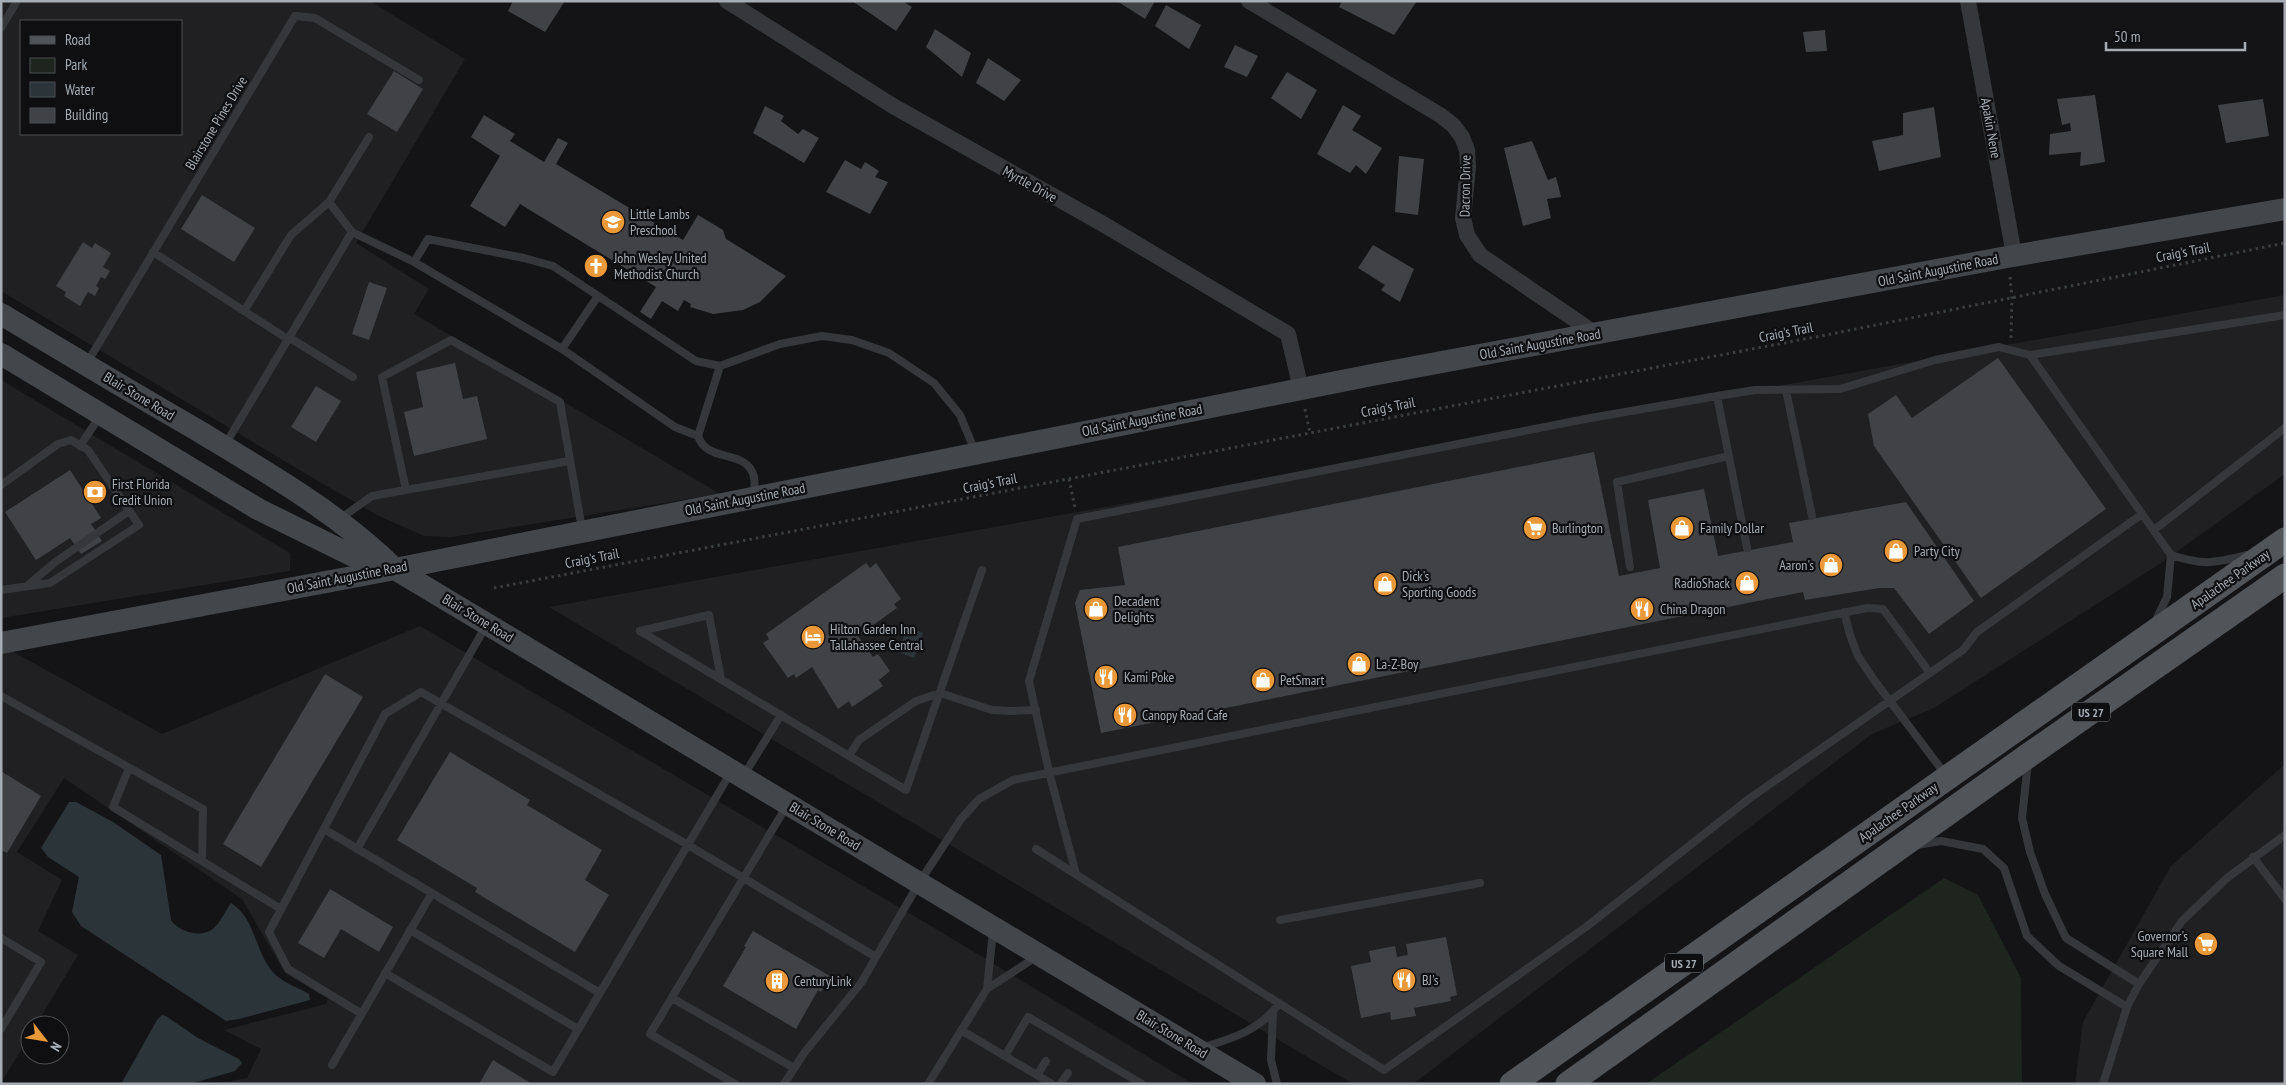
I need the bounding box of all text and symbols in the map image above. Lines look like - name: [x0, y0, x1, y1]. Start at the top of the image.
- legend: [20, 20, 182, 135]
- scale bar: [2106, 20, 2245, 52]
- text: 50 m: [2114, 27, 2140, 46]
- text: Road: [65, 30, 91, 49]
- text: Park: [65, 55, 87, 74]
- street label: Blairstone Pines Drive: [181, 73, 251, 173]
- text: Water: [65, 80, 96, 99]
- street label: Apakin Nene: [1977, 96, 2005, 160]
- text: Building: [65, 105, 108, 124]
- street label: Dacron Drive: [1455, 154, 1475, 217]
- street label: Myrtle Drive: [1000, 162, 1061, 206]
- place label: Little Lambs Preschool: [630, 205, 690, 239]
- school or university icon: Little Lambs Preschool: [600, 209, 626, 235]
- street label: Craig's Trail: [2154, 238, 2212, 266]
- place label: John Wesley United Methodist Church: [613, 249, 707, 283]
- street label: Old Saint Augustine Road: [1876, 249, 2000, 291]
- church icon: John Wesley United Methodist Church: [583, 253, 609, 279]
- street label: Craig's Trail: [1757, 318, 1815, 346]
- street label: Old Saint Augustine Road: [1478, 325, 1602, 363]
- street label: Blair Stone Road: [100, 368, 178, 424]
- street label: Craig's Trail: [1359, 393, 1417, 421]
- street label: Old Saint Augustine Road: [1080, 399, 1204, 441]
- street label: Craig's Trail: [961, 469, 1019, 497]
- place label: First Florida Credit Union: [112, 475, 172, 509]
- street label: Old Saint Augustine Road: [683, 478, 807, 520]
- bank icon: First Florida Credit Union: [82, 479, 108, 505]
- supermarket icon: Burlington: [1522, 515, 1548, 541]
- shop icon: Family Dollar: [1669, 515, 1695, 541]
- place label: Burlington: [1552, 519, 1603, 537]
- place label: Family Dollar: [1700, 519, 1764, 537]
- shop icon: Party City: [1883, 538, 1909, 564]
- place label: Party City: [1914, 542, 1961, 560]
- street label: Craig's Trail: [563, 544, 621, 572]
- street label: Apalachee Parkway: [2187, 545, 2274, 613]
- shop icon: Aaron's: [1818, 552, 1844, 578]
- street label: Old Saint Augustine Road: [285, 556, 409, 598]
- place label: Aaron's: [1779, 556, 1814, 574]
- place label: Dick's Sporting Goods: [1402, 567, 1476, 601]
- shop icon: RadioShack: [1734, 570, 1760, 596]
- shop icon: Dick's Sporting Goods: [1372, 571, 1398, 597]
- place label: RadioShack: [1674, 574, 1731, 592]
- street label: Blair Stone Road: [439, 590, 517, 646]
- place label: Decadent Delights: [1114, 592, 1160, 626]
- shop icon: Decadent Delights: [1083, 596, 1109, 622]
- restaurant icon: China Dragon: [1629, 596, 1655, 622]
- place label: China Dragon: [1660, 600, 1725, 618]
- place label: Hilton Garden Inn Tallahassee Central: [830, 620, 924, 654]
- hotel icon: Hilton Garden Inn Tallahassee Central: [800, 624, 826, 650]
- shop icon: La-Z-Boy: [1346, 651, 1372, 677]
- place label: La-Z-Boy: [1376, 655, 1419, 673]
- restaurant icon: Kami Poke: [1093, 664, 1119, 690]
- shop icon: PetSmart: [1250, 667, 1276, 693]
- place label: Kami Poke: [1124, 668, 1175, 686]
- place label: PetSmart: [1280, 671, 1324, 689]
- restaurant icon: Canopy Road Cafe: [1112, 702, 1138, 728]
- road number: US 27: [2072, 702, 2110, 722]
- place label: Canopy Road Cafe: [1142, 706, 1228, 724]
- street label: Apalachee Parkway: [1855, 778, 1942, 846]
- street label: Blair Stone Road: [786, 798, 864, 854]
- place label: Governor's Square Mall: [2131, 927, 2189, 961]
- supermarket icon: Governor's Square Mall: [2193, 931, 2219, 957]
- road number: US 27: [1665, 954, 1703, 972]
- restaurant icon: BJ's: [1391, 967, 1417, 993]
- building icon: CenturyLink: [764, 968, 790, 994]
- place label: BJ's: [1422, 971, 1439, 989]
- place label: CenturyLink: [794, 972, 852, 990]
- street label: Blair Stone Road: [1133, 1006, 1211, 1062]
- north arrow: [20, 1015, 70, 1065]
- text: N: [46, 1039, 66, 1055]

